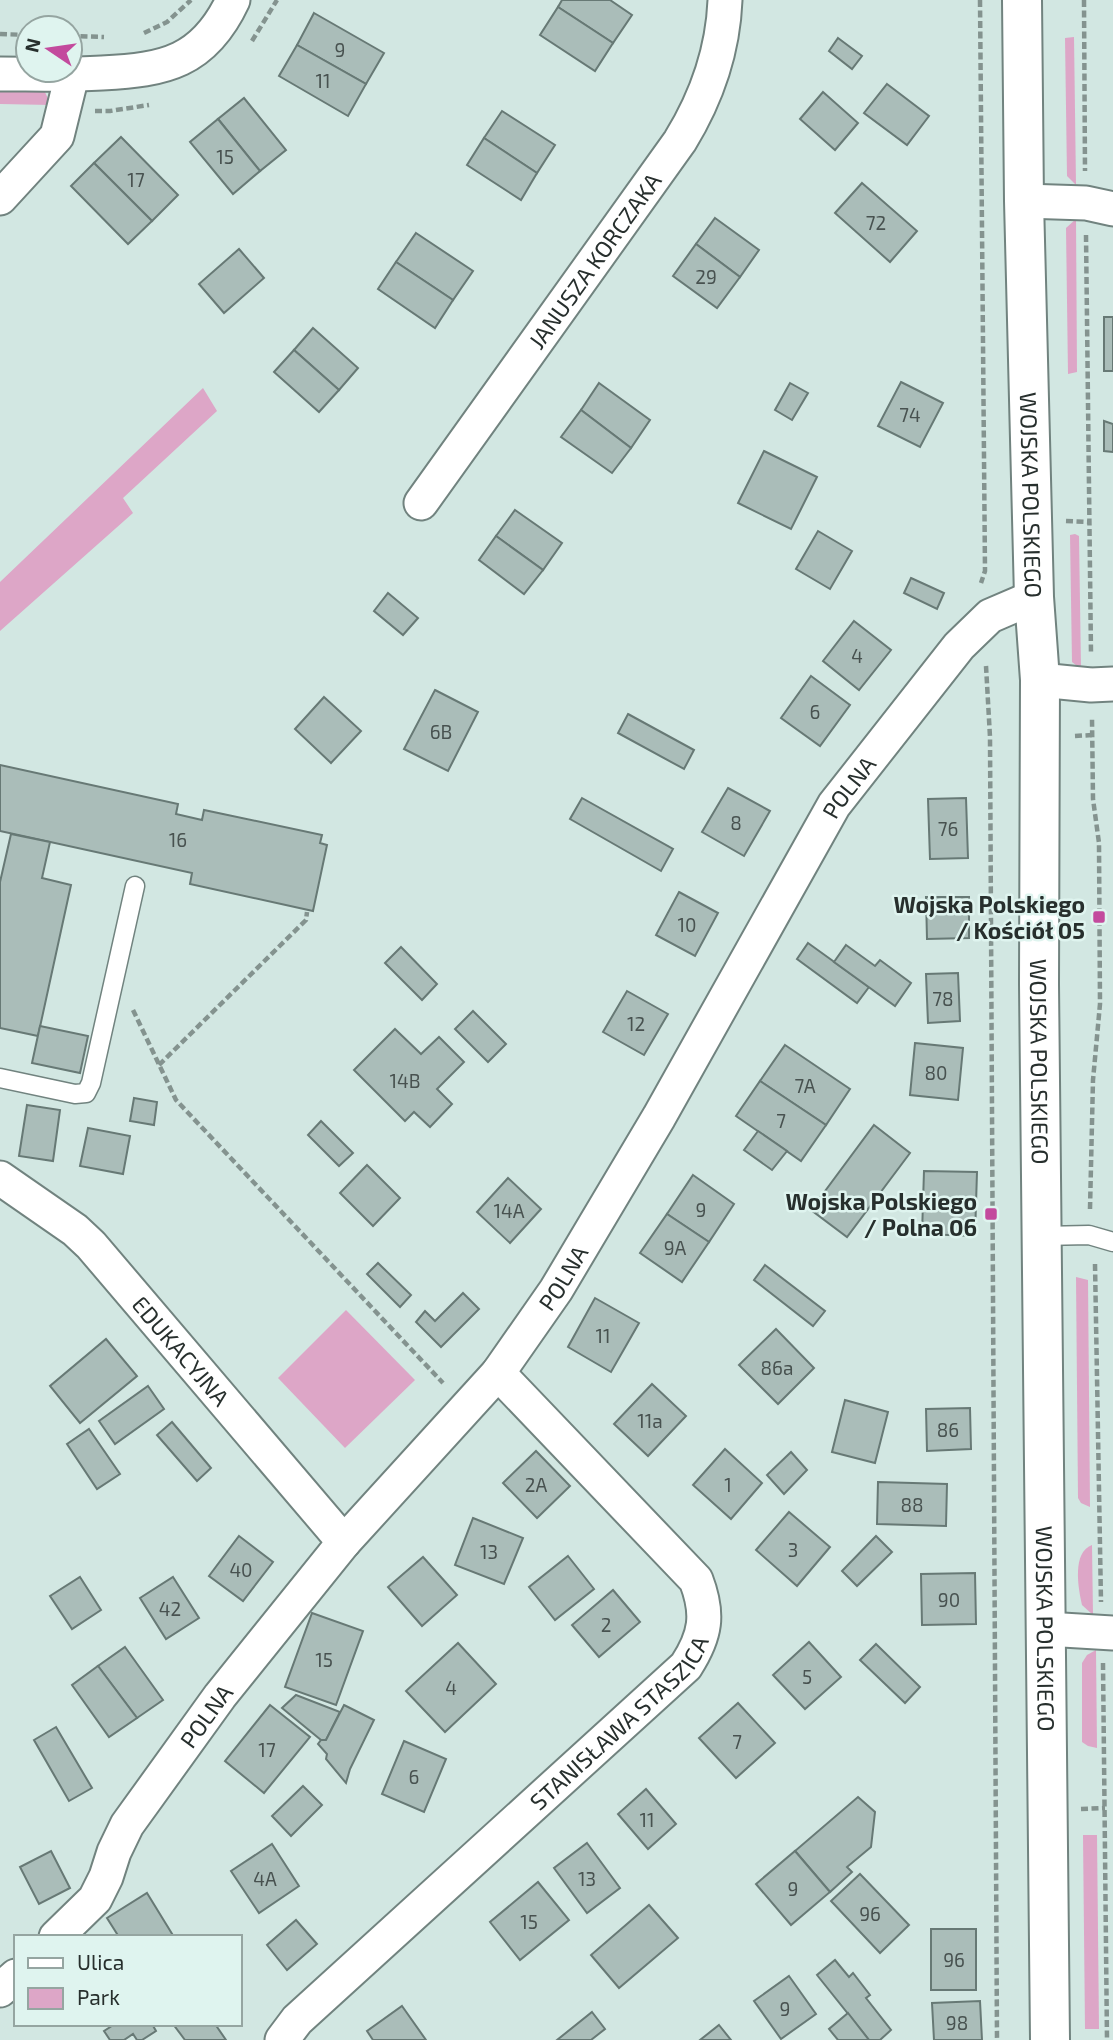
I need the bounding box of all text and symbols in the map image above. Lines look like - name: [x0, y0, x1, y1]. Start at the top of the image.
- north arrow: [14, 14, 84, 84]
- text: N: [19, 36, 45, 54]
- house number: 9: [335, 38, 345, 61]
- house number: 11: [315, 69, 331, 92]
- house number: 15: [216, 145, 234, 168]
- street label: JANUSZA KORCZAKA: [522, 167, 667, 354]
- house number: 17: [127, 168, 145, 191]
- house number: 72: [866, 211, 886, 234]
- house number: 29: [695, 265, 717, 288]
- street label: WOJSKA POLSKIEGO: [1015, 392, 1048, 598]
- house number: 74: [899, 403, 921, 426]
- house number: 4: [851, 644, 863, 667]
- house number: 6: [810, 700, 820, 723]
- house number: 6B: [430, 720, 452, 743]
- street label: POLNA: [816, 750, 882, 823]
- house number: 8: [730, 811, 742, 834]
- house number: 76: [938, 817, 958, 840]
- house number: 16: [169, 828, 187, 851]
- place label: Wojska Polskiego / Kościół 05: [893, 890, 1085, 944]
- marker: Wojska Polskiego / Kościół 05: [1091, 909, 1107, 925]
- house number: 10: [677, 913, 697, 936]
- street label: WOJSKA POLSKIEGO: [1025, 959, 1055, 1165]
- house number: 78: [932, 987, 954, 1010]
- house number: 12: [627, 1012, 645, 1035]
- house number: 80: [925, 1061, 948, 1084]
- house number: 14B: [389, 1069, 421, 1092]
- house number: 7A: [795, 1074, 816, 1097]
- house number: 7: [776, 1109, 786, 1132]
- place label: Wojska Polskiego / Polna 06: [785, 1187, 977, 1241]
- house number: 9: [696, 1198, 706, 1221]
- house number: 14A: [493, 1199, 525, 1222]
- marker: Wojska Polskiego / Polna 06: [983, 1206, 999, 1222]
- house number: 9A: [664, 1236, 687, 1259]
- street label: POLNA: [532, 1240, 594, 1316]
- street label: EDUKACYJNA: [127, 1290, 236, 1412]
- house number: 11: [595, 1324, 611, 1347]
- house number: 86a: [761, 1356, 793, 1379]
- house number: 11a: [637, 1409, 663, 1432]
- house number: 86: [937, 1418, 959, 1441]
- house number: 2A: [525, 1473, 547, 1496]
- house number: 1: [724, 1473, 732, 1496]
- house number: 88: [900, 1493, 924, 1516]
- street label: WOJSKA POLSKIEGO: [1031, 1526, 1061, 1732]
- house number: 3: [788, 1538, 798, 1561]
- house number: 13: [480, 1540, 498, 1563]
- house number: 40: [229, 1558, 253, 1581]
- house number: 90: [938, 1588, 960, 1611]
- house number: 42: [159, 1597, 181, 1620]
- house number: 2: [601, 1613, 611, 1636]
- street label: STANISŁAWA STASZICA: [524, 1631, 714, 1815]
- house number: 15: [315, 1648, 333, 1671]
- house number: 5: [802, 1665, 812, 1688]
- house number: 4: [445, 1676, 457, 1699]
- street label: POLNA: [174, 1678, 238, 1753]
- house number: 7: [732, 1730, 742, 1753]
- house number: 17: [258, 1738, 276, 1761]
- house number: 6: [409, 1765, 419, 1788]
- house number: 11: [639, 1808, 655, 1831]
- house number: 4A: [253, 1867, 277, 1890]
- house number: 13: [578, 1867, 596, 1890]
- house number: 9: [788, 1877, 798, 1900]
- house number: 96: [859, 1902, 881, 1925]
- house number: 15: [520, 1910, 538, 1933]
- legend: [14, 1935, 242, 2026]
- house number: 96: [943, 1948, 965, 1971]
- text: Ulica: [77, 1949, 124, 1974]
- text: Park: [77, 1984, 120, 2009]
- house number: 9: [780, 1997, 790, 2020]
- house number: 98: [946, 2011, 968, 2034]

